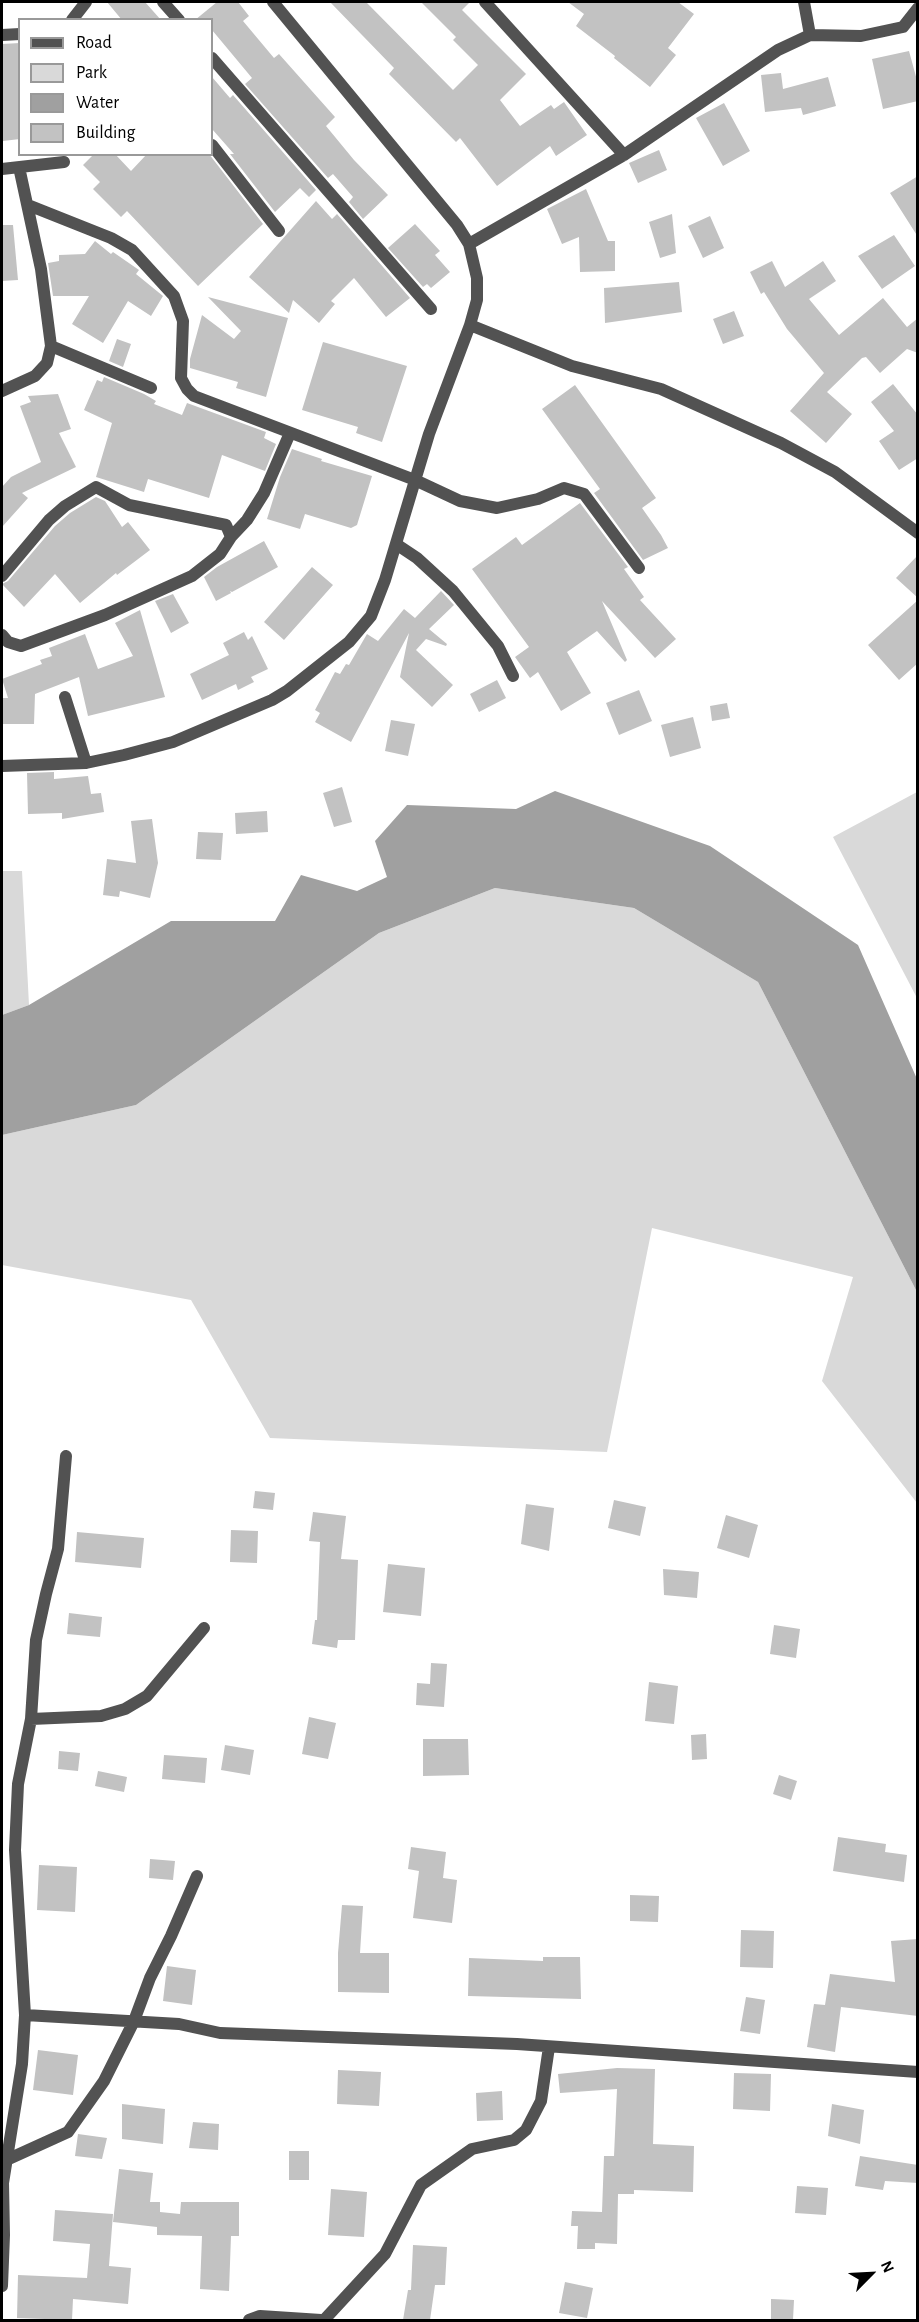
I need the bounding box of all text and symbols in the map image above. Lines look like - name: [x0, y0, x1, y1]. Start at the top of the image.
- legend: [18, 18, 213, 156]
- text: Road: [76, 34, 112, 52]
- text: Park: [76, 64, 107, 82]
- text: Water: [76, 94, 119, 112]
- text: Building: [76, 124, 135, 142]
- north arrow: [841, 2244, 901, 2304]
- text: N: [878, 2258, 897, 2275]

